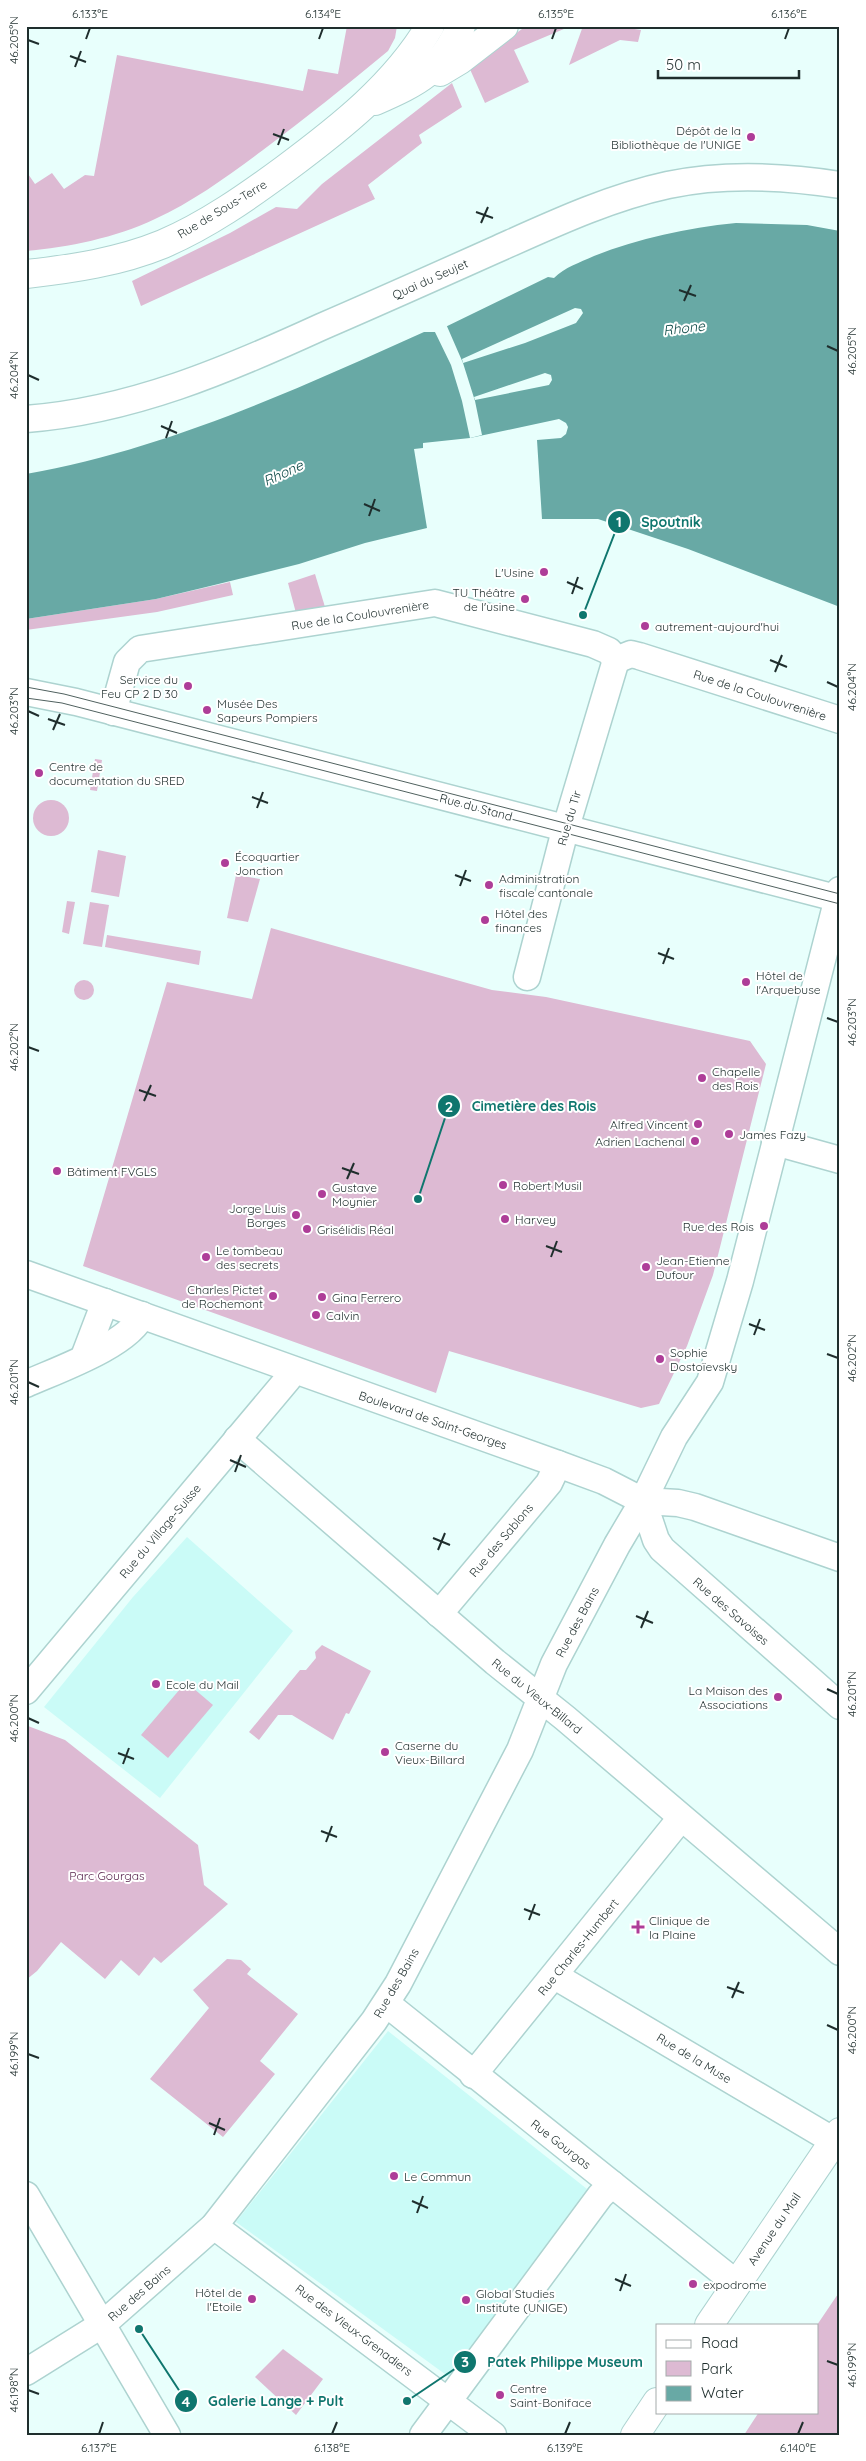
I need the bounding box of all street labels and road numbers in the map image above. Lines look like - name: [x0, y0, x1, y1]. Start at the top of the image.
- street label: Rue de Sous-Terre: [175, 176, 270, 242]
- street label: Quai du Seujet: [390, 256, 470, 302]
- street label: Rue de la Coulouvrenière: [290, 597, 430, 633]
- street label: Rue de la Coulouvrenière: [692, 666, 829, 724]
- street label: Rue du Tir: [554, 788, 584, 847]
- street label: Rue du Stand: [438, 790, 514, 824]
- street label: Boulevard de Saint-Georges: [357, 1388, 509, 1453]
- street label: Rue du Village-Suisse: [116, 1481, 204, 1581]
- street label: Rue des Sablons: [466, 1500, 536, 1580]
- street label: Rue des Savoises: [690, 1574, 772, 1648]
- street label: Rue des Bains: [552, 1584, 602, 1660]
- street label: Rue du Vieux-Billard: [489, 1655, 585, 1737]
- street label: Rue Charles-Humbert: [534, 1896, 622, 1998]
- street label: Rue des Bains: [370, 1945, 422, 2021]
- street label: Rue de la Muse: [654, 2030, 734, 2086]
- street label: Rue Gourgas: [528, 2116, 594, 2172]
- street label: Avenue du Mail: [744, 2190, 804, 2268]
- street label: Rue des Bains: [105, 2262, 174, 2324]
- street label: Rue des Vieux-Grenadiers: [292, 2281, 416, 2379]

